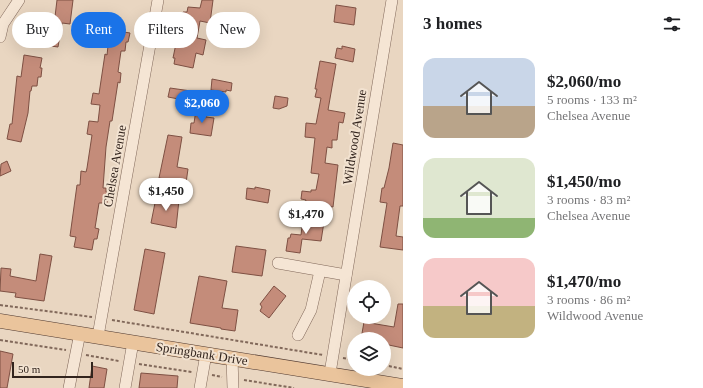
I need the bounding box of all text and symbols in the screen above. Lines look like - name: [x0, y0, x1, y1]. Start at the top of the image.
- chip: Buy: [12, 12, 63, 48]
- chip: Rent: [71, 12, 126, 48]
- chip: Filters: [134, 12, 198, 48]
- chip: New: [206, 12, 260, 48]
- icon: filters: [661, 13, 683, 35]
- text: 3 homes: [423, 14, 482, 33]
- text: $2,060/mo: [547, 72, 621, 91]
- icon: home: [455, 74, 503, 122]
- street label: Wildwood Avenue: [340, 88, 369, 186]
- pin: $2,060: [169, 90, 235, 124]
- text: 5 rooms · 133 m²: [547, 92, 637, 107]
- text: $2,060: [184, 95, 220, 110]
- text: Chelsea Avenue: [547, 108, 630, 123]
- street label: Chelsea Avenue: [100, 124, 129, 208]
- text: $1,450/mo: [547, 172, 621, 191]
- icon: home: [455, 174, 503, 222]
- pin: $1,450: [133, 178, 199, 212]
- text: $1,450: [148, 183, 184, 198]
- text: 3 rooms · 83 m²: [547, 192, 630, 207]
- pin: $1,470: [273, 201, 339, 235]
- text: $1,470: [288, 206, 324, 221]
- text: Chelsea Avenue: [547, 208, 630, 223]
- text: $1,470/mo: [547, 272, 621, 291]
- icon: home: [455, 274, 503, 322]
- map controls: [347, 280, 391, 376]
- button: locate: [347, 280, 391, 324]
- text: 3 rooms · 86 m²: [547, 292, 630, 307]
- text: Wildwood Avenue: [547, 308, 643, 323]
- button: layers: [347, 332, 391, 376]
- street label: Springbank Drive: [155, 339, 249, 368]
- scale bar: [12, 360, 93, 379]
- text: 50 m: [18, 363, 40, 375]

